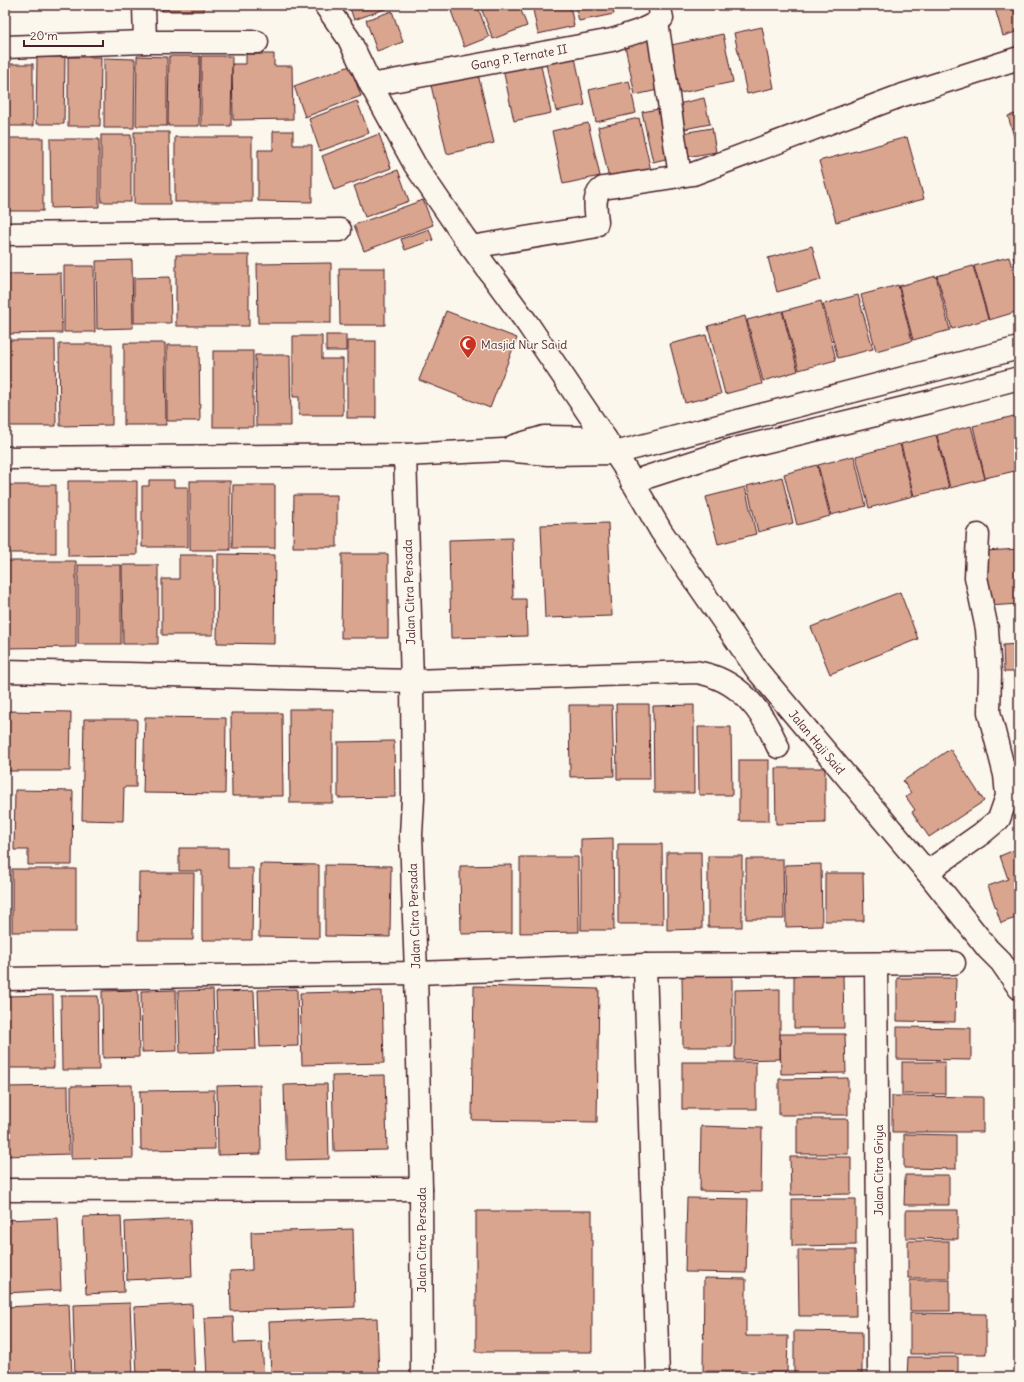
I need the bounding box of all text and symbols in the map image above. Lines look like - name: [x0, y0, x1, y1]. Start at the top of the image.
- scale bar: [24, 22, 103, 48]
- text: 20 m: [30, 28, 58, 43]
- street label: Gang P. Ternate II: [470, 41, 568, 73]
- mosque icon: Masjid Nur Sa id: [458, 334, 478, 359]
- place label: Masjid Nur Sa id: [481, 337, 567, 352]
- street label: Jalan Citra Persada: [400, 539, 418, 645]
- street label: Jalan Haji Said: [786, 707, 848, 777]
- street label: Jalan Citra Persada: [405, 863, 423, 969]
- street label: Jalan Citra Griya: [871, 1124, 886, 1216]
- street label: Jalan Citra Persada: [414, 1187, 429, 1293]

